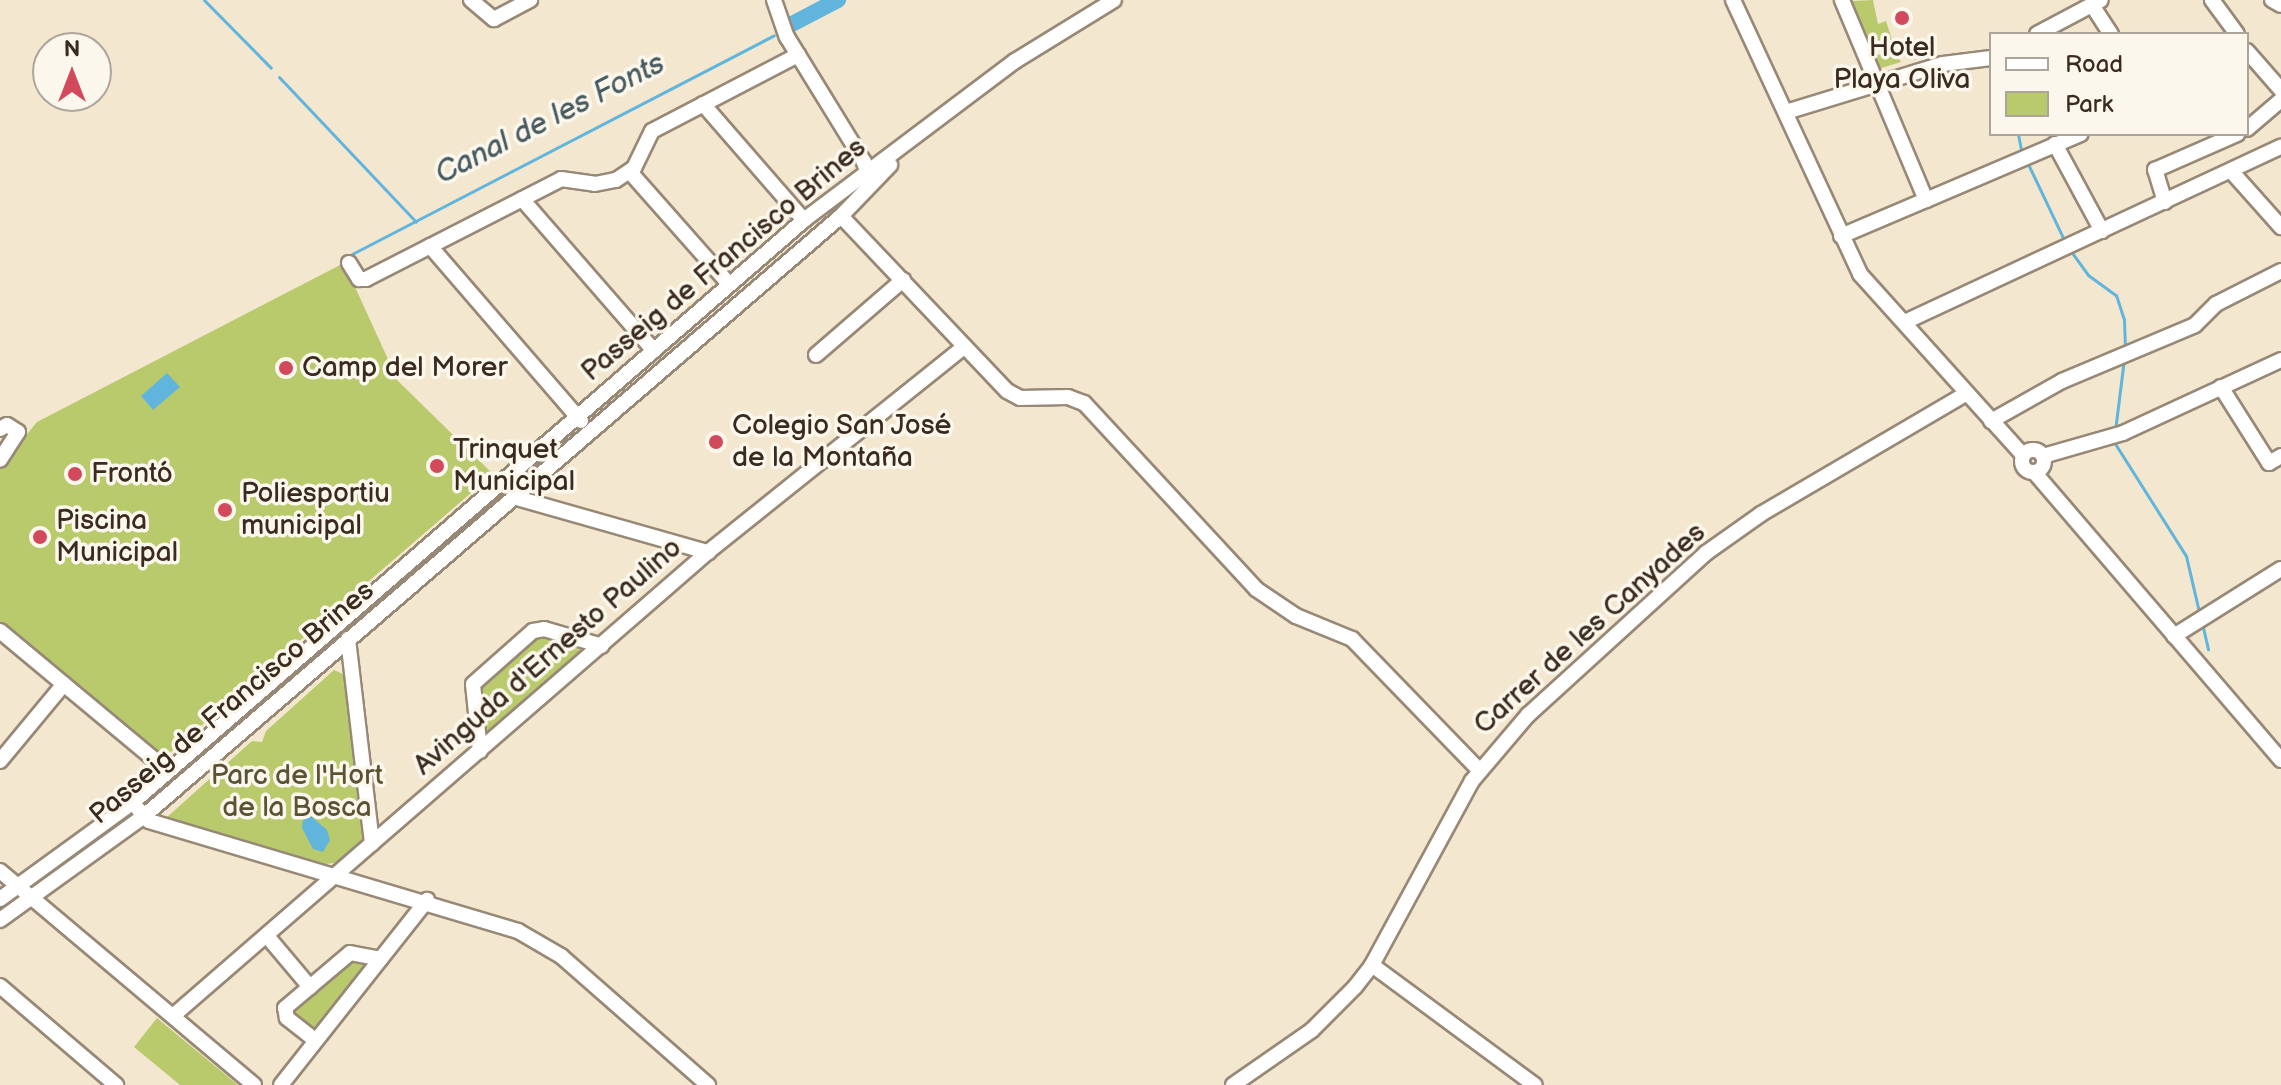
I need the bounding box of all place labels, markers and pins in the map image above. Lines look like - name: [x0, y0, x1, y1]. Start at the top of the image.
- marker: Hotel Playa Oliva: [1893, 9, 1911, 27]
- place label: Hotel Playa Oliva: [1834, 31, 1970, 97]
- place label: Camp del Morer: [302, 351, 507, 385]
- marker: Camp del Morer: [277, 359, 295, 377]
- place label: Colegio San José de la Montaña: [732, 409, 953, 475]
- place label: Trinquet Municipal: [453, 433, 575, 499]
- marker: Colegio San José de la Montaña: [707, 433, 725, 451]
- place label: Frontó: [91, 457, 173, 491]
- marker: Trinquet Municipal: [428, 457, 446, 475]
- marker: Frontó: [66, 465, 84, 483]
- place label: Poliesportiu municipal: [241, 477, 390, 543]
- marker: Poliesportiu municipal: [216, 501, 234, 519]
- place label: Piscina Municipal: [56, 504, 178, 570]
- marker: Piscina Municipal: [31, 528, 49, 546]

